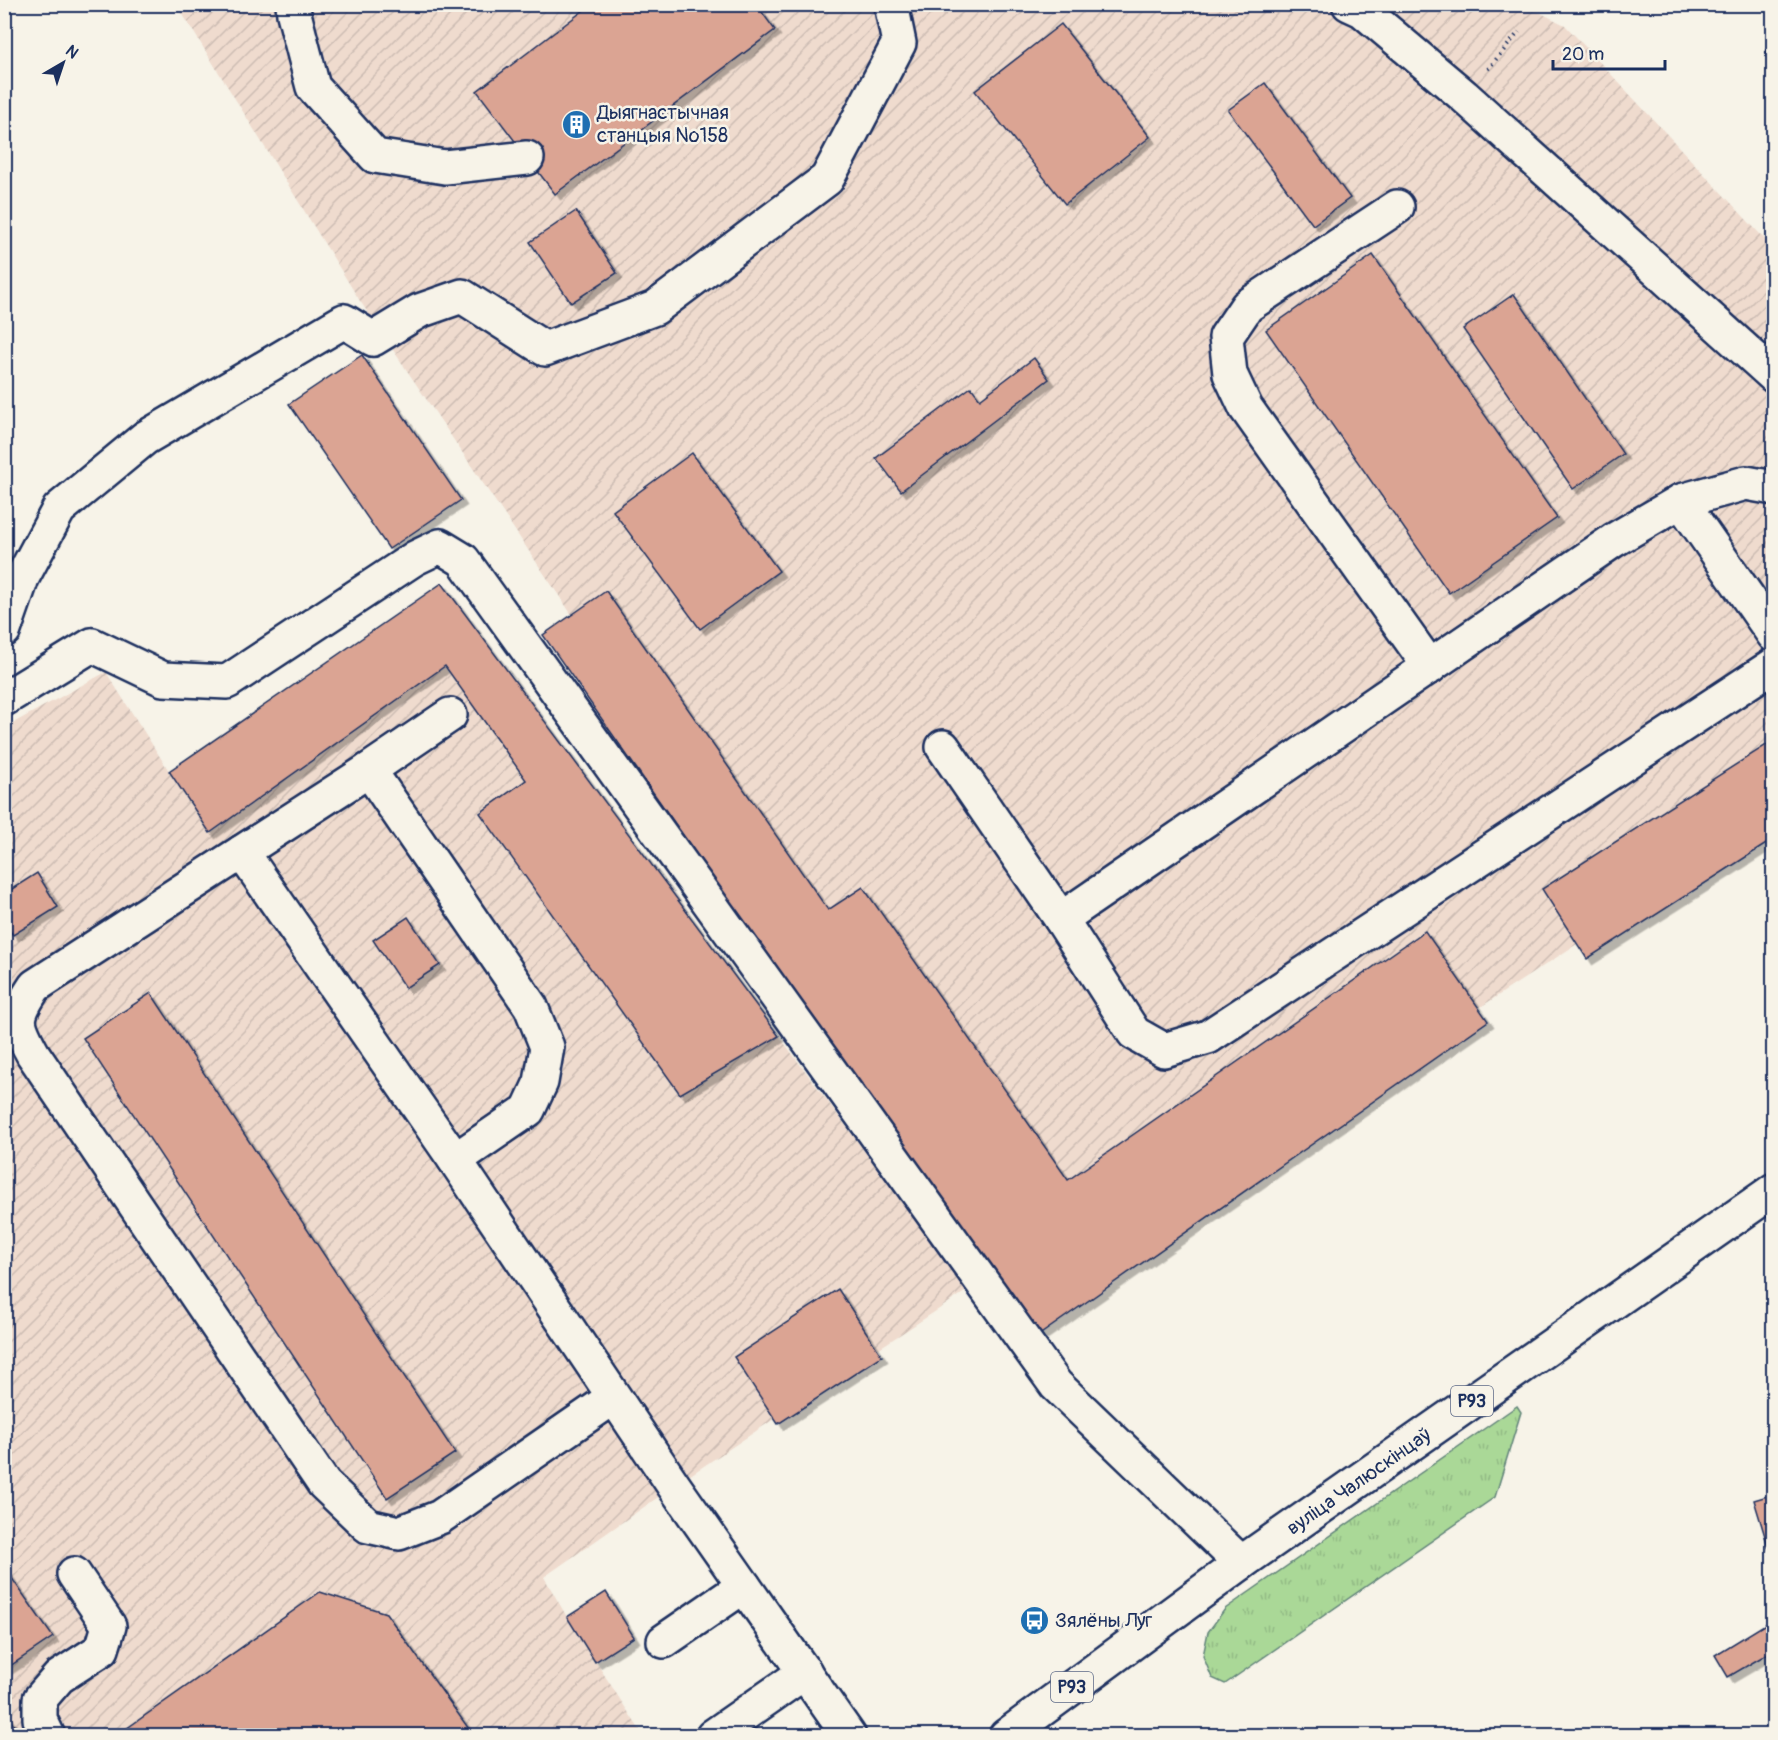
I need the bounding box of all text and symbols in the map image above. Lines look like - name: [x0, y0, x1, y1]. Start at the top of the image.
- north arrow: [33, 33, 93, 93]
- scale bar: [1553, 33, 1666, 71]
- text: N: [61, 41, 82, 63]
- text: 20 m: [1562, 43, 1604, 66]
- place label: Дыягнастычная станцыя №158: [596, 100, 729, 148]
- building icon: Дыягнастычная станцыя №158: [560, 108, 592, 140]
- road number: Р93: [1451, 1386, 1493, 1416]
- street label: вуліца Чалюскінцаў: [1281, 1422, 1436, 1540]
- bus stop icon: Зялёны Луг: [1018, 1604, 1050, 1636]
- place label: Зялёны Луг: [1055, 1608, 1152, 1633]
- road number: Р93: [1051, 1672, 1093, 1702]

